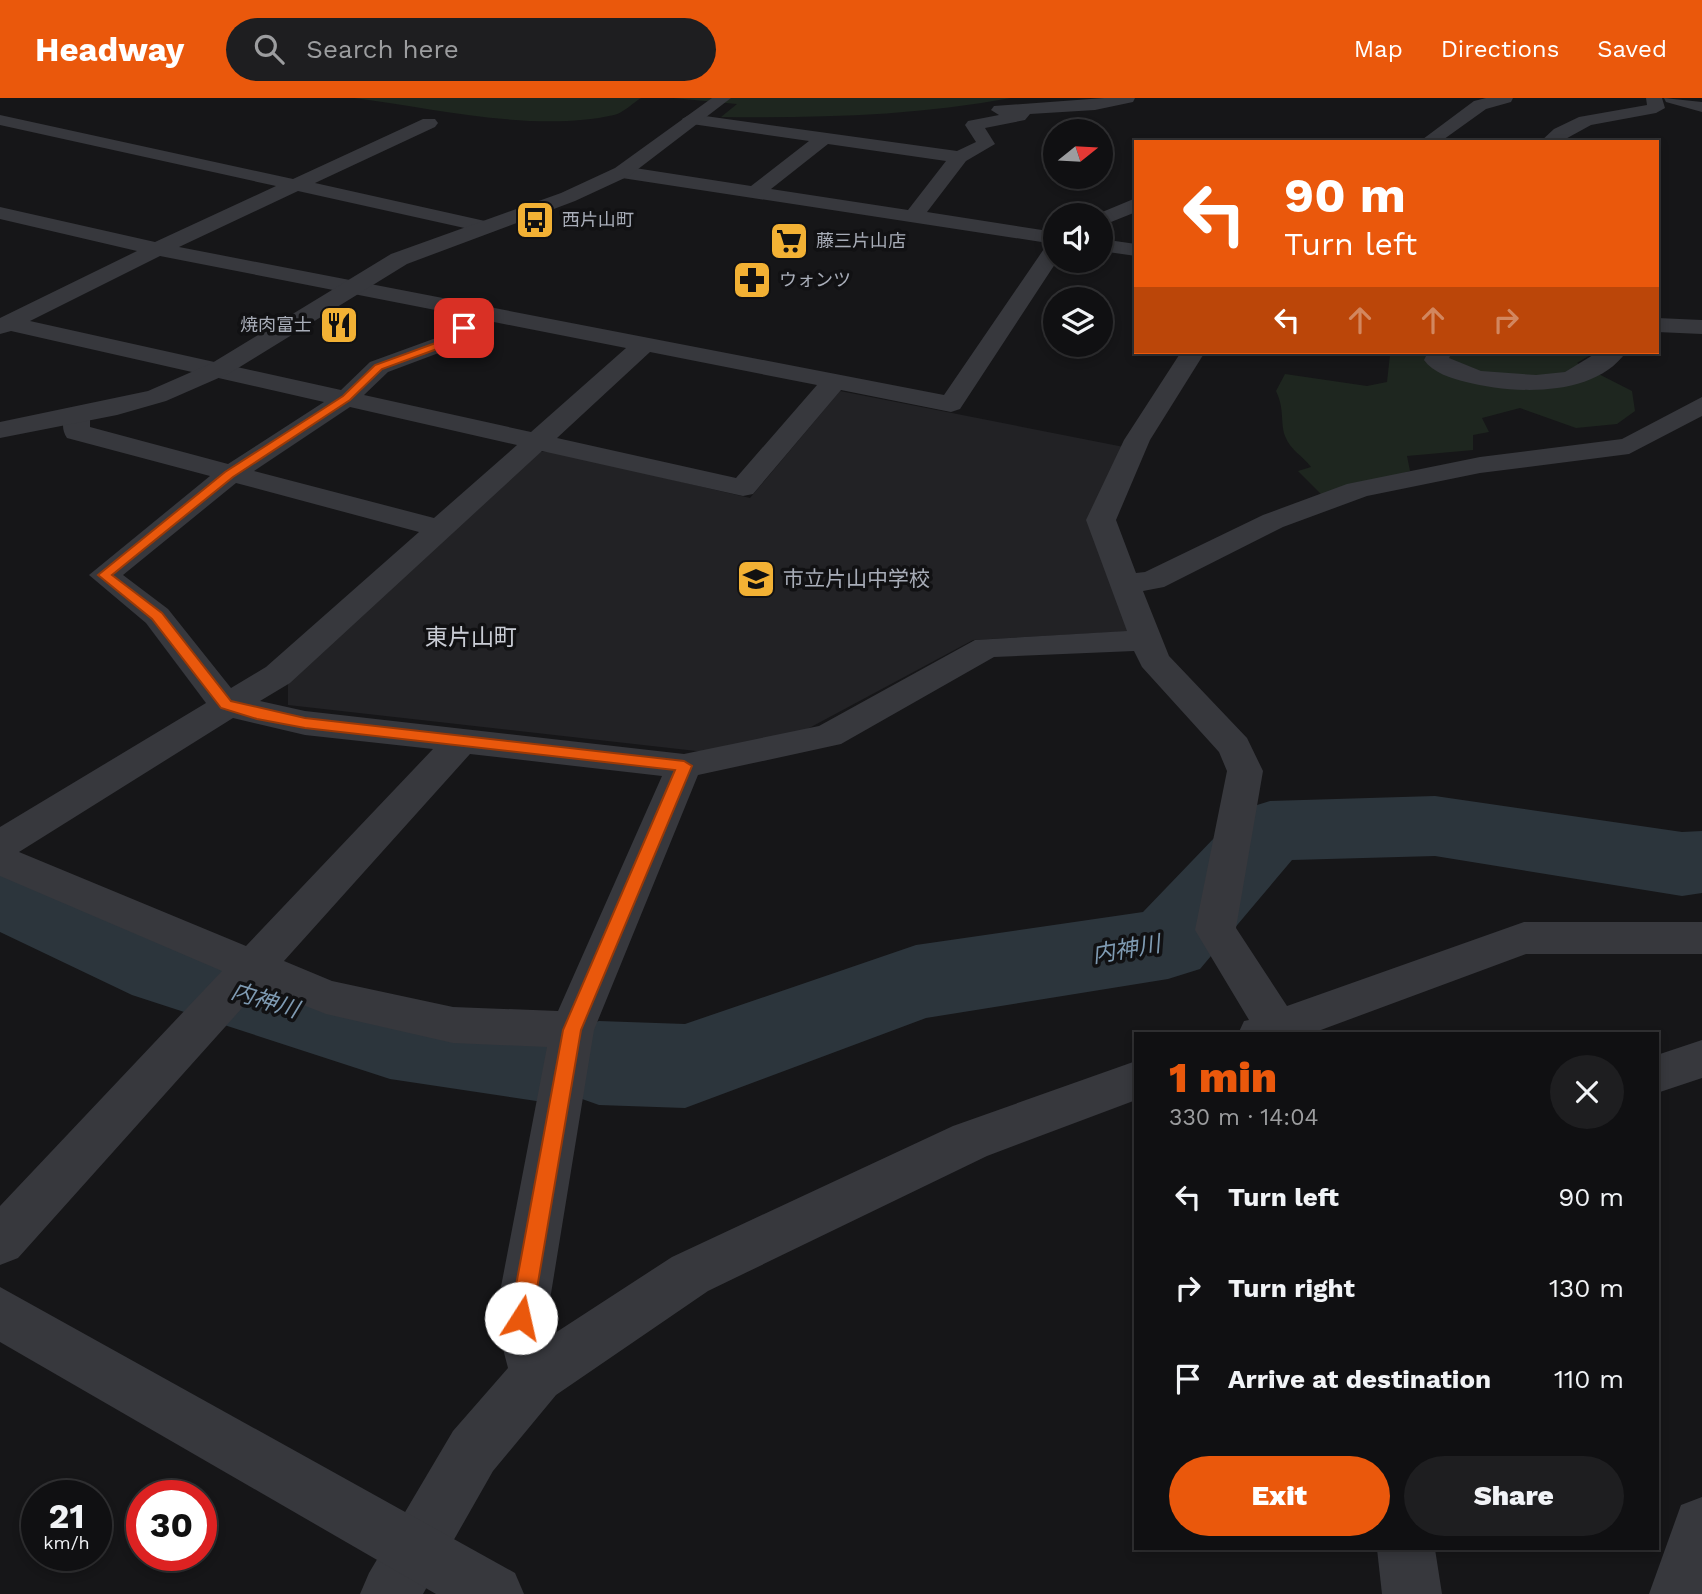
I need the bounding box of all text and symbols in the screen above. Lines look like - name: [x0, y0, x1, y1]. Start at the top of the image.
- search box: [226, 18, 716, 81]
- text: Headway: [35, 30, 184, 69]
- icon: search: [250, 30, 288, 68]
- text: Search here: [306, 34, 459, 64]
- text: Map: [1354, 35, 1403, 63]
- text: Directions: [1441, 35, 1559, 63]
- text: Saved: [1597, 35, 1667, 63]
- north arrow: [1043, 119, 1113, 189]
- map controls: [1043, 119, 1113, 357]
- text: 90 m: [1284, 166, 1406, 224]
- icon: left: [1169, 168, 1260, 259]
- bus stop icon: 西片山町: [514, 199, 556, 241]
- button: sound: [1043, 203, 1113, 273]
- place label: 西片山町: [562, 209, 634, 230]
- supermarket icon: 藤三片山店: [768, 220, 810, 262]
- text: Turn left: [1284, 225, 1417, 263]
- place label: 藤三片山店: [816, 230, 906, 251]
- pharmacy icon: ウォンツ: [731, 259, 773, 301]
- place label: ウォンツ: [779, 269, 851, 290]
- button: layers: [1043, 287, 1113, 357]
- pin: [434, 298, 494, 358]
- icon: left: [1268, 301, 1306, 339]
- icon: ahead: [1341, 301, 1379, 339]
- icon: ahead: [1414, 301, 1452, 339]
- icon: right: [1487, 301, 1525, 339]
- restaurant icon: 焼肉富士: [318, 304, 360, 346]
- icon: arrive: [445, 309, 483, 347]
- place label: 焼肉富士: [240, 314, 312, 335]
- school or university icon: 市立片山中学校: [735, 558, 777, 600]
- place label: 市立片山中学校: [783, 566, 930, 591]
- district label: 東片山町: [425, 624, 517, 651]
- water label: 内神川: [1090, 930, 1165, 969]
- water label: 内神川: [228, 977, 305, 1024]
- text: 1 min: [1169, 1053, 1277, 1102]
- button: close: [1550, 1055, 1624, 1129]
- text: 330 m · 14:04: [1169, 1104, 1319, 1131]
- icon: left: [1169, 1178, 1207, 1216]
- text: Turn left: [1228, 1182, 1339, 1212]
- text: 90 m: [1558, 1182, 1624, 1212]
- icon: right: [1169, 1269, 1207, 1307]
- text: Turn right: [1228, 1273, 1355, 1303]
- text: 130 m: [1549, 1273, 1624, 1303]
- position arrow: [484, 1281, 558, 1355]
- icon: arrive: [1169, 1360, 1207, 1398]
- text: Arrive at destination: [1228, 1364, 1491, 1394]
- text: 110 m: [1554, 1364, 1624, 1394]
- button: Exit: [1169, 1456, 1390, 1536]
- button: Share: [1404, 1456, 1624, 1536]
- speed limit sign: 30: [126, 1480, 217, 1571]
- text: 21: [49, 1495, 84, 1537]
- text: km/h: [43, 1532, 90, 1553]

